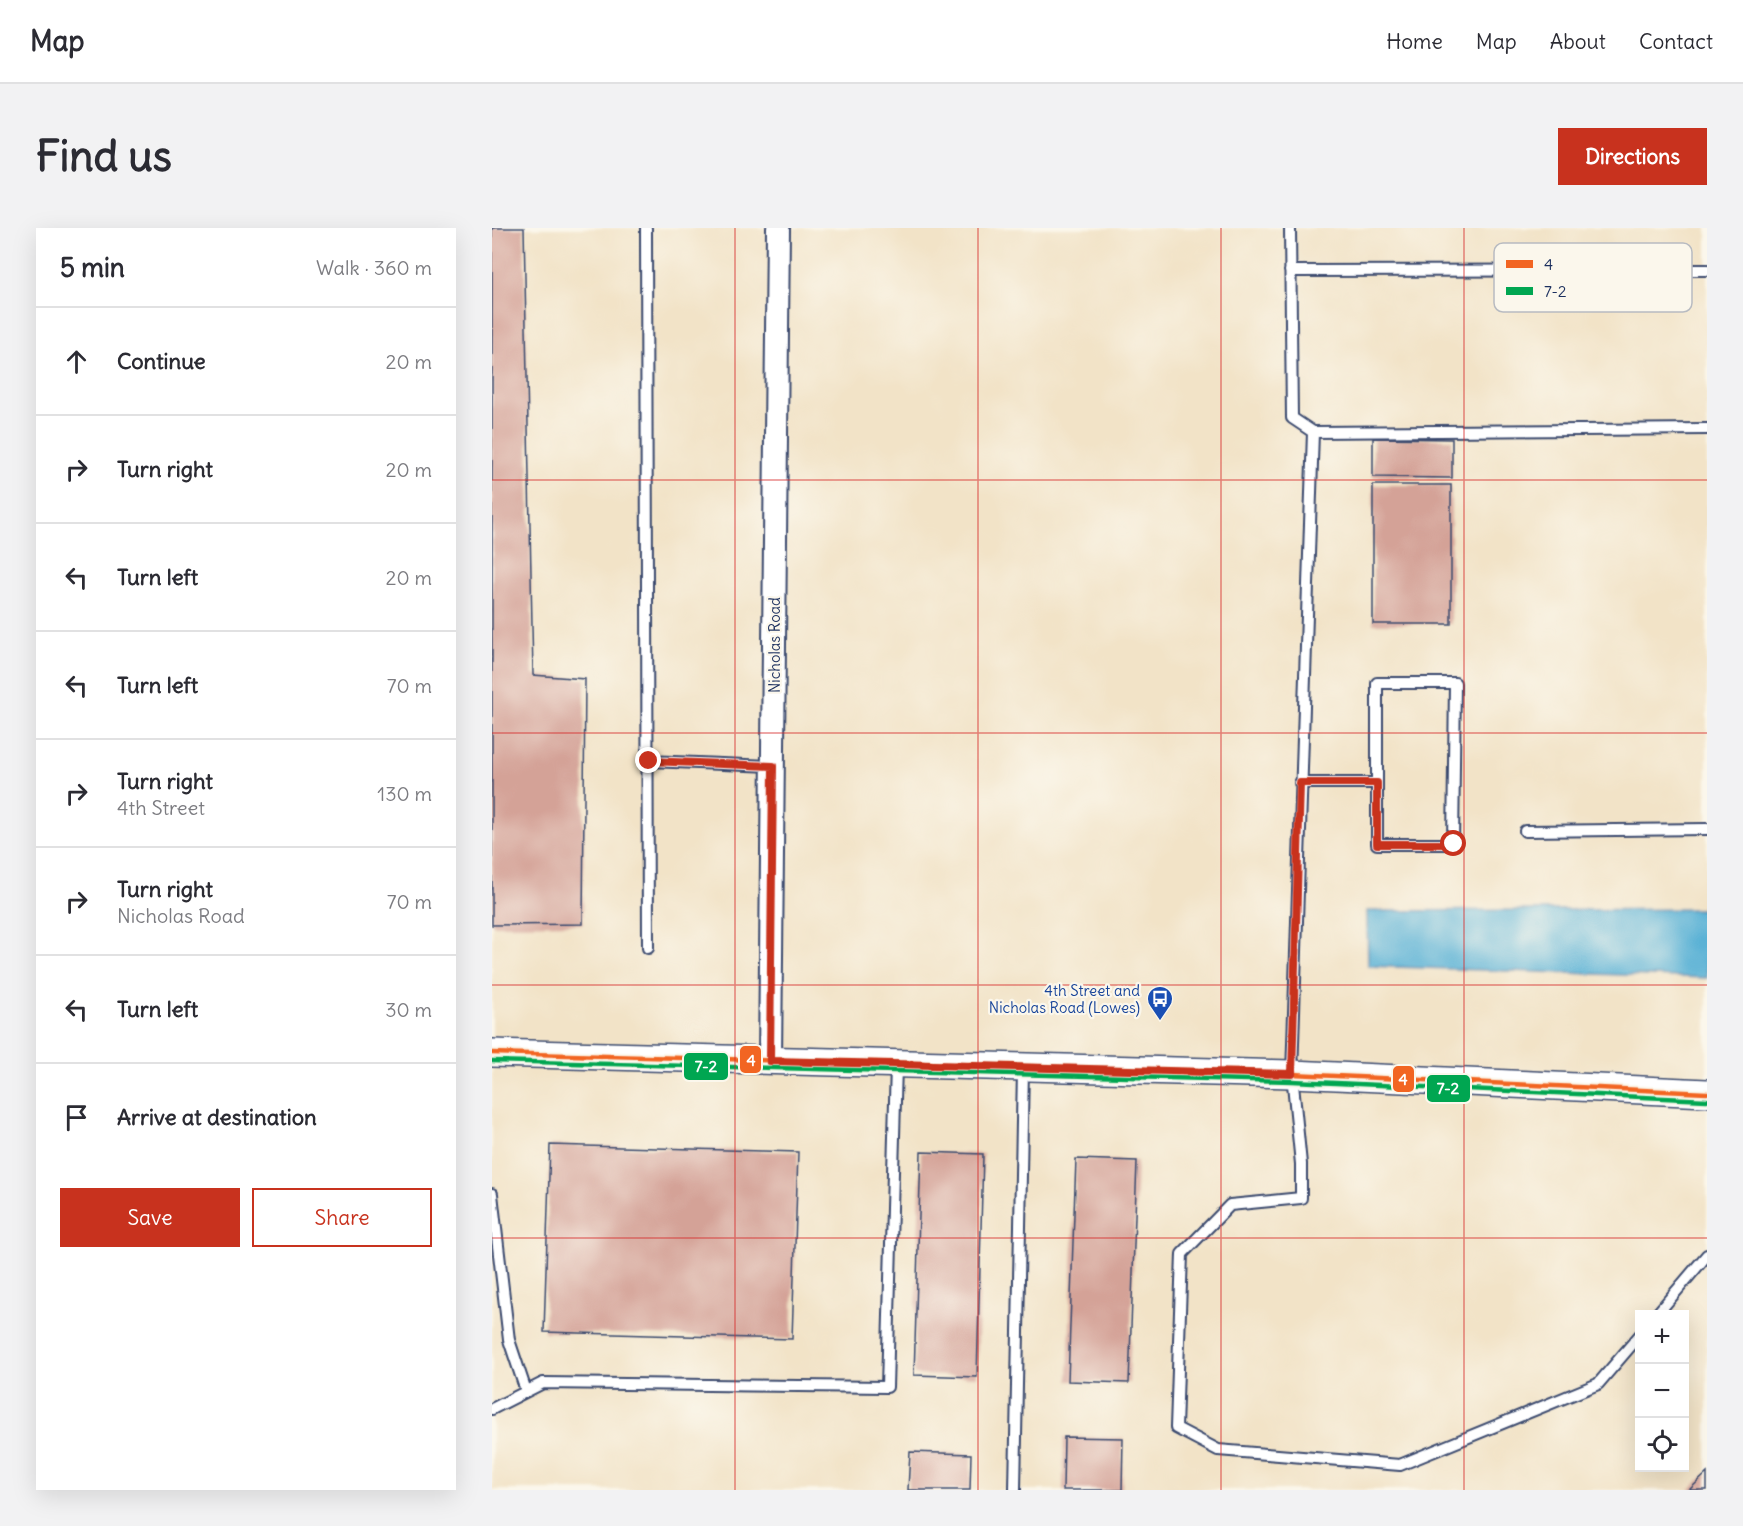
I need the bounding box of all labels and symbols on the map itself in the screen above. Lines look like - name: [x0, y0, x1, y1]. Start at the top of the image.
- legend: [1494, 243, 1692, 312]
- text: 4: [1544, 254, 1553, 274]
- text: 7-2: [1544, 281, 1567, 301]
- street label: Nicholas Road: [765, 597, 784, 693]
- route end: [635, 747, 661, 773]
- route start: [1440, 830, 1466, 856]
- place label: 4th Street and Nicholas Road (Lowes): [989, 981, 1140, 1017]
- bus stop icon: 4th Street and Nicholas Road (Lowes): [1145, 984, 1175, 1022]
- line badge: 4: [739, 1045, 762, 1074]
- text: 4: [746, 1050, 756, 1070]
- line badge: 7-2: [683, 1052, 729, 1081]
- text: 7-2: [695, 1056, 717, 1076]
- line badge: 4: [1392, 1065, 1415, 1093]
- text: 4: [1398, 1069, 1408, 1089]
- line badge: 7-2: [1426, 1074, 1471, 1103]
- text: 7-2: [1437, 1078, 1459, 1098]

